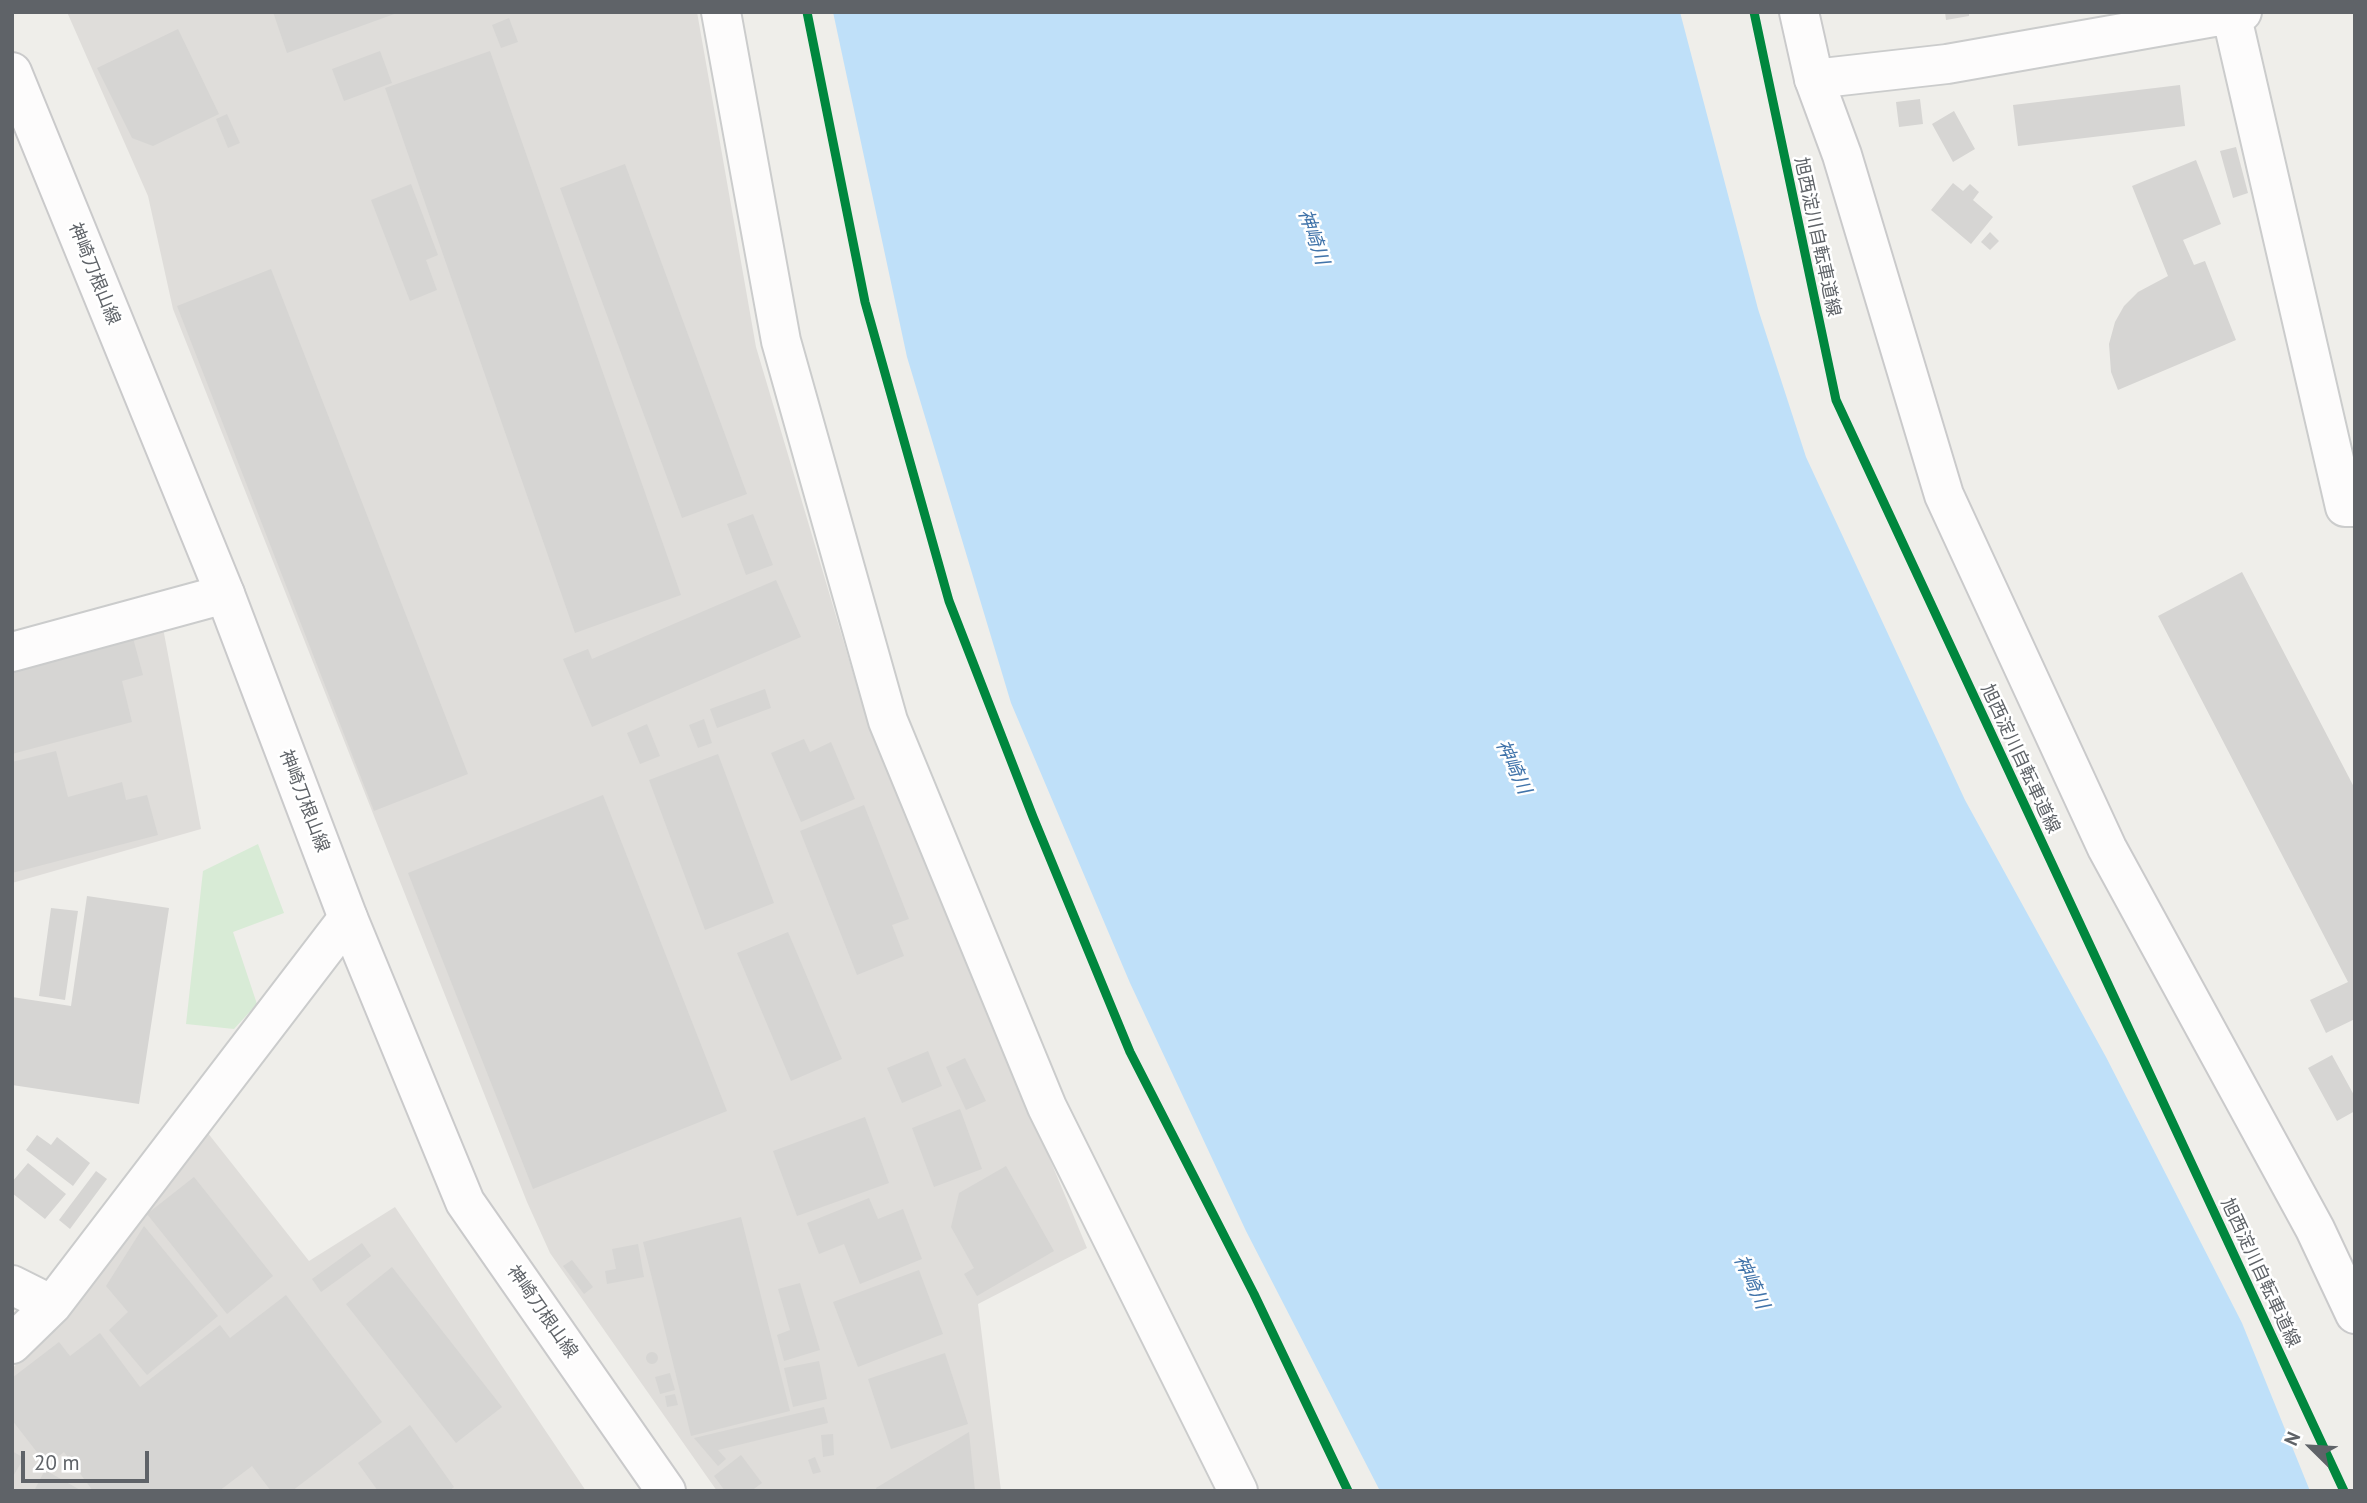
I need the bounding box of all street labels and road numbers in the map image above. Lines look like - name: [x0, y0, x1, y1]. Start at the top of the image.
- street label: 旭西淀川自転車道線: [1790, 156, 1844, 318]
- street label: 神崎刀根山線: [64, 220, 124, 328]
- street label: 旭西淀川自転車道線: [1976, 681, 2064, 837]
- street label: 神崎刀根山線: [275, 747, 333, 855]
- street label: 旭西淀川自転車道線: [2216, 1195, 2304, 1351]
- street label: 神崎刀根山線: [502, 1262, 582, 1362]

